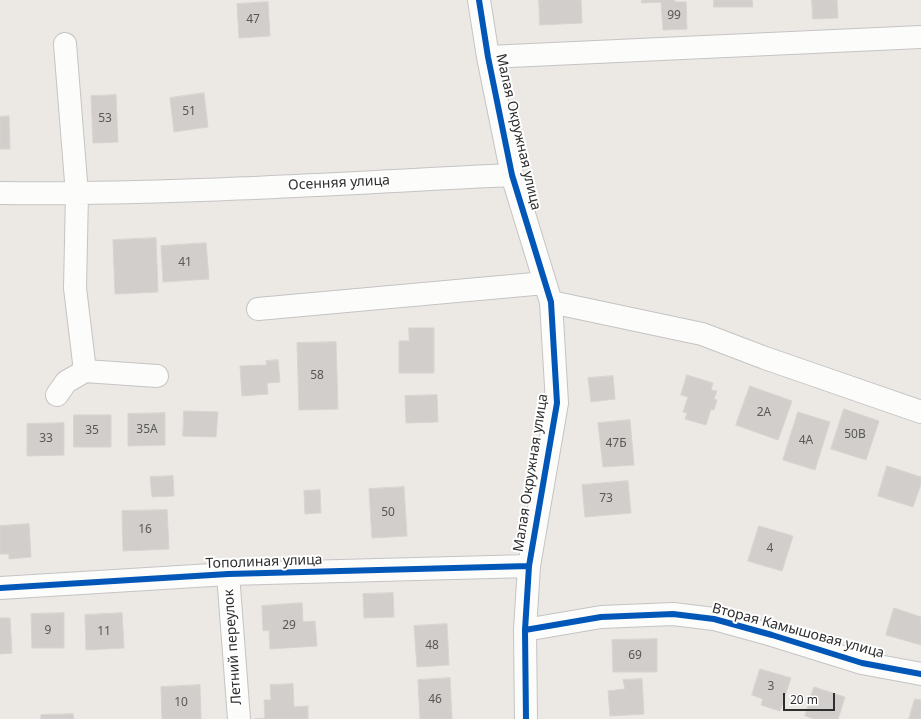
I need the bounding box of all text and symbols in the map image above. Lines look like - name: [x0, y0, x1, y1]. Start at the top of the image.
- house number: 99: [667, 9, 681, 23]
- house number: 47: [246, 13, 260, 27]
- street label: Малая Окружная улица: [492, 52, 544, 212]
- house number: 51: [182, 105, 196, 119]
- house number: 53: [98, 112, 112, 126]
- street label: Осенняя улица: [288, 172, 390, 194]
- house number: 41: [178, 256, 192, 270]
- house number: 58: [310, 369, 324, 383]
- street label: Малая Окружная улица: [510, 393, 552, 553]
- house number: 2А: [757, 406, 771, 420]
- house number: 35А: [136, 423, 158, 437]
- house number: 35: [85, 424, 99, 438]
- house number: 50В: [844, 428, 866, 442]
- house number: 33: [39, 432, 53, 446]
- house number: 4А: [799, 434, 813, 448]
- house number: 47Б: [605, 437, 627, 451]
- house number: 73: [599, 492, 613, 506]
- house number: 50: [381, 506, 395, 520]
- house number: 16: [138, 523, 152, 537]
- house number: 4: [767, 542, 773, 556]
- street label: Тополиная улица: [205, 552, 323, 572]
- street label: Летний переулок: [221, 589, 245, 705]
- street label: Вторая Камышовая улица: [710, 600, 886, 662]
- house number: 29: [282, 619, 296, 633]
- house number: 9: [45, 624, 51, 638]
- house number: 11: [97, 625, 111, 639]
- house number: 48: [425, 639, 439, 653]
- house number: 69: [628, 649, 642, 663]
- house number: 3: [768, 680, 774, 694]
- scale bar: [785, 685, 837, 711]
- text: 20 m: [790, 691, 818, 708]
- house number: 46: [428, 693, 442, 707]
- house number: 10: [174, 696, 188, 710]

